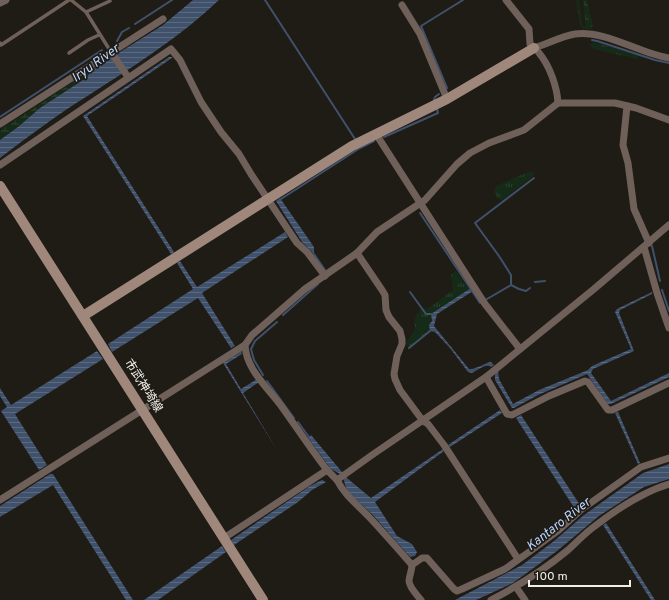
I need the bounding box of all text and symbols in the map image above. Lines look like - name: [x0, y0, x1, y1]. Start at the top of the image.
- water label: Iryu River: [69, 41, 124, 87]
- street label: 市武神埼線: [120, 356, 166, 416]
- water label: Kantaro River: [524, 494, 595, 555]
- scale bar: [529, 562, 630, 588]
- text: 100 m: [535, 569, 568, 585]

